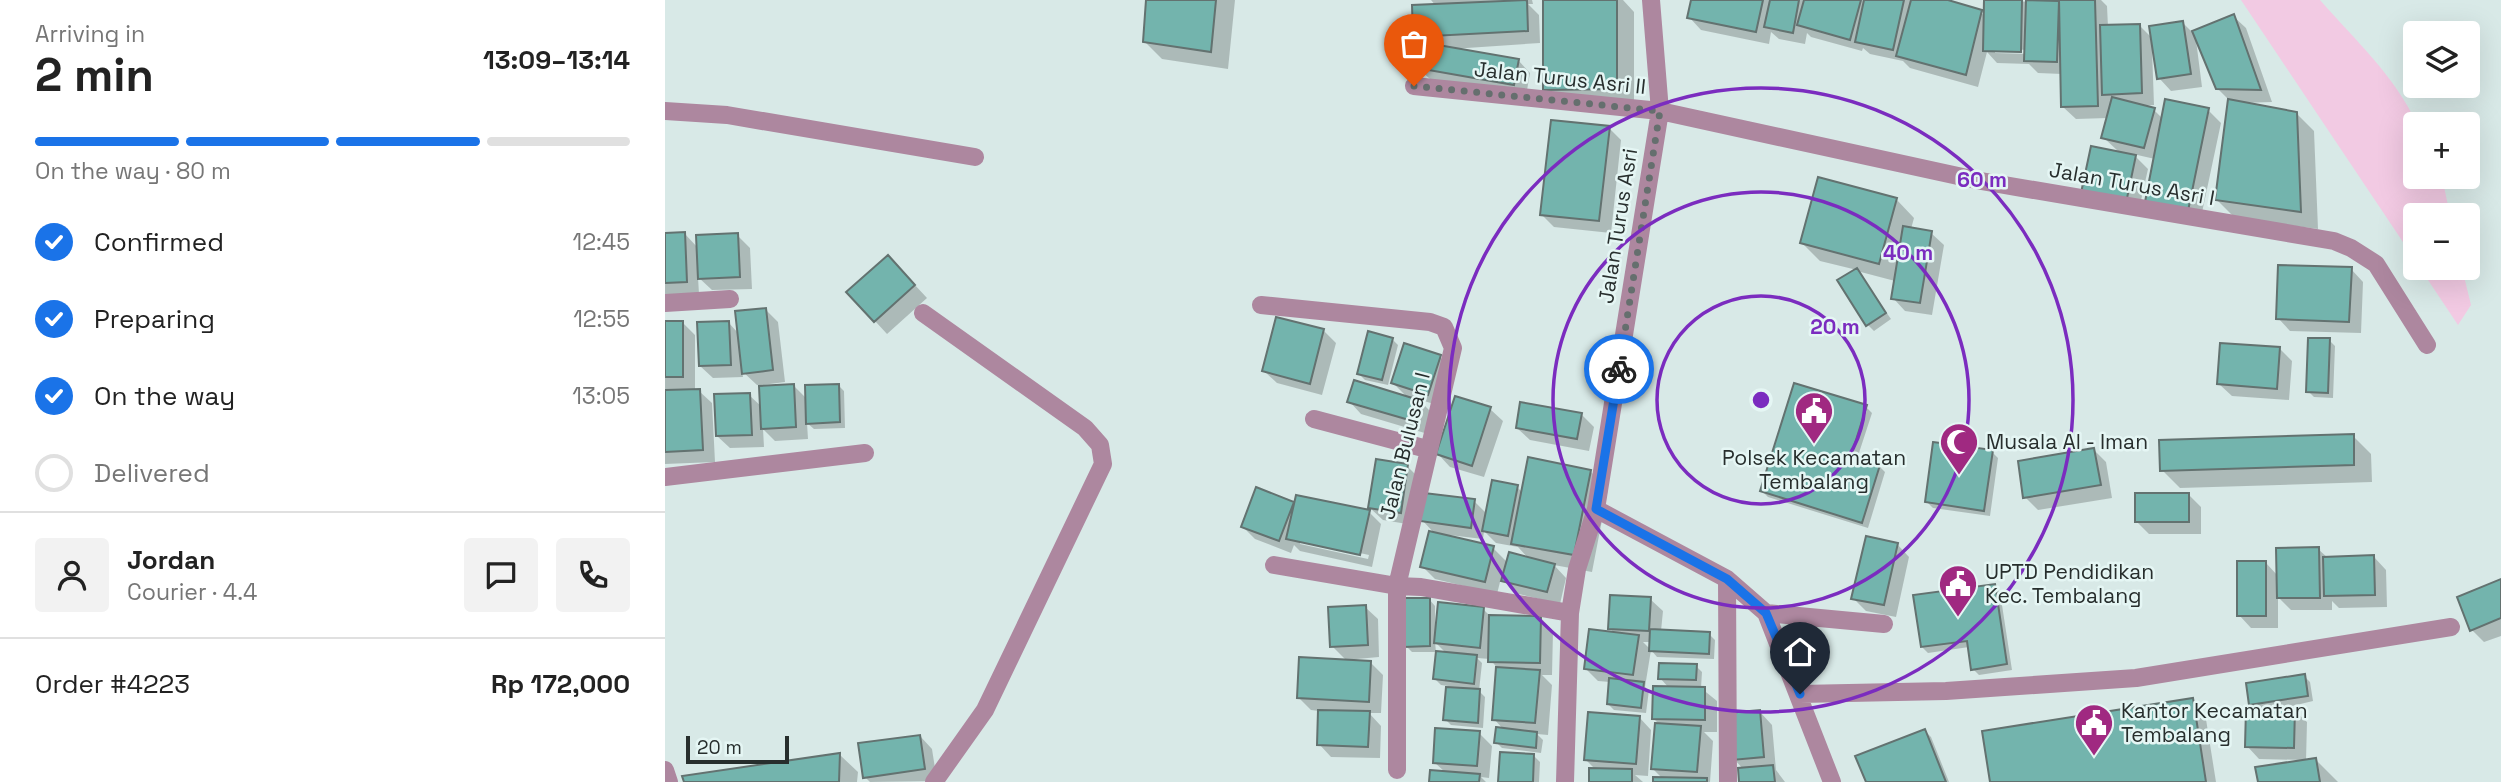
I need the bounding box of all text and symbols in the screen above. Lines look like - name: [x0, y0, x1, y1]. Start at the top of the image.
- pin: [1384, 14, 1444, 86]
- text: Arriving in: [35, 19, 145, 49]
- map controls: [2403, 21, 2480, 280]
- button: layers: [2403, 21, 2480, 98]
- icon: bag: [1395, 25, 1433, 63]
- text: 13:09–13:14: [483, 43, 630, 77]
- text: 2 min: [35, 46, 154, 104]
- street label: Jalan Turus Asri II: [1473, 55, 1647, 100]
- button: +: [2403, 112, 2480, 189]
- street label: Jalan Turus Asri: [1592, 146, 1643, 305]
- text: On the way · 80 m: [35, 156, 231, 186]
- street label: Jalan Turus Asri I: [2047, 156, 2217, 211]
- text: 60 m: [1957, 166, 2007, 193]
- button: −: [2403, 203, 2480, 280]
- icon: check: [35, 223, 73, 261]
- text: Confirmed: [94, 225, 224, 259]
- text: 12:45: [573, 227, 630, 257]
- text: 40 m: [1883, 239, 1933, 266]
- icon: check: [35, 300, 73, 338]
- text: Preparing: [94, 302, 215, 336]
- text: 12:55: [573, 304, 630, 334]
- text: 20 m: [1810, 313, 1860, 340]
- courier: [1584, 334, 1654, 404]
- icon: bike: [1600, 350, 1638, 388]
- street label: Jalan Bulusan I: [1373, 370, 1436, 522]
- icon: check: [35, 377, 73, 415]
- text: On the way: [94, 379, 235, 413]
- text: 13:05: [572, 381, 630, 411]
- centre of rings: [1749, 388, 1773, 412]
- public building icon: Polsek Kecamatan Tembalang: [1793, 390, 1835, 445]
- mosque icon: Musala Al - Iman: [1938, 421, 1980, 476]
- place label: Musala Al - Iman: [1986, 428, 2148, 455]
- place label: Polsek Kecamatan Tembalang: [1722, 444, 1906, 495]
- text: Delivered: [94, 456, 210, 490]
- button: person: [35, 538, 109, 612]
- button: chat: [464, 538, 538, 612]
- button: phone: [556, 538, 630, 612]
- text: Jordan: [127, 543, 215, 577]
- place label: UPTD Pendidikan Kec. Tembalang: [1985, 558, 2154, 609]
- public building icon: UPTD Pendidikan Kec. Tembalang: [1937, 563, 1979, 618]
- text: Courier · 4.4: [127, 577, 257, 607]
- pin: [1770, 622, 1830, 694]
- icon: home: [1781, 633, 1819, 671]
- text: Order #4223: [35, 667, 190, 701]
- text: Rp 172,000: [491, 667, 630, 701]
- place label: Kantor Kecamatan Tembalang: [2121, 697, 2308, 748]
- public building icon: Kantor Kecamatan Tembalang: [2073, 702, 2115, 757]
- scale bar: [686, 733, 789, 765]
- text: 20 m: [697, 735, 742, 760]

